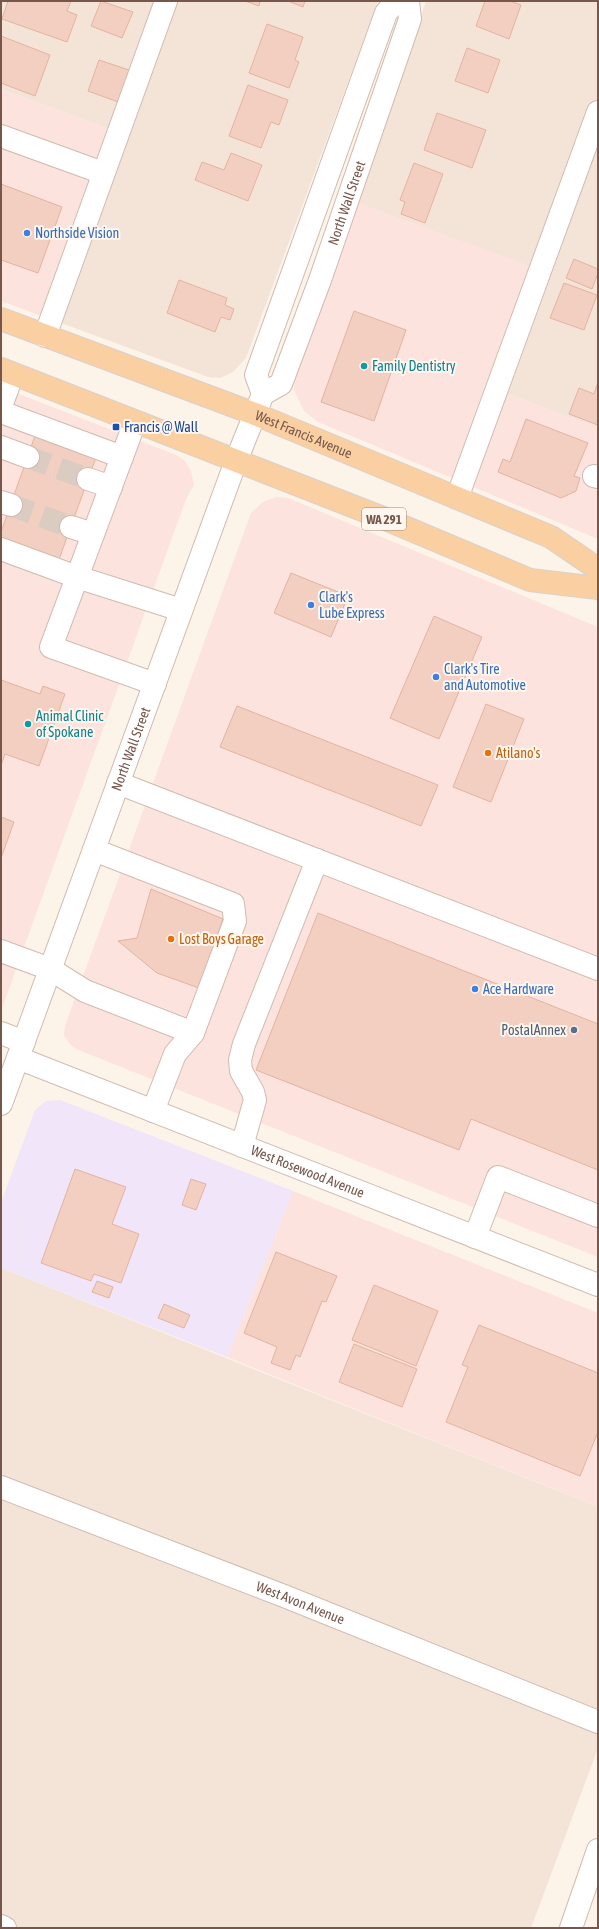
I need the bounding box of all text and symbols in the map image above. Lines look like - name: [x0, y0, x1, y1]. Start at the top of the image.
- street label: North Wall Street: [325, 159, 368, 247]
- place label: Northside Vision: [35, 225, 119, 241]
- marker: Northside Vision: [22, 228, 32, 238]
- place label: Family Dentistry: [372, 358, 456, 374]
- marker: Family Dentistry: [359, 361, 369, 371]
- street label: West Francis Avenue: [253, 407, 355, 462]
- place label: Francis @ Wall: [124, 419, 199, 435]
- marker: Francis @ Wall: [111, 422, 121, 432]
- road number: WA 291: [362, 508, 406, 530]
- place label: Clark's Lube Express: [319, 589, 385, 621]
- marker: Clark's Lube Express: [306, 600, 316, 610]
- place label: Clark's Tire and Automotive: [444, 661, 526, 693]
- marker: Clark's Tire and Automotive: [431, 672, 441, 682]
- street label: North Wall Street: [108, 705, 153, 793]
- place label: Animal Clinic of Spokane: [36, 708, 104, 740]
- marker: Animal Clinic of Spokane: [23, 719, 33, 729]
- place label: Atilano's: [496, 745, 540, 761]
- marker: Atilano's: [483, 748, 493, 758]
- place label: Lost Boys Garage: [179, 931, 264, 947]
- marker: Lost Boys Garage: [166, 934, 176, 944]
- place label: Ace Hardware: [483, 981, 554, 997]
- marker: Ace Hardware: [470, 984, 480, 994]
- place label: PostalAnnex: [501, 1022, 566, 1038]
- marker: PostalAnnex: [569, 1025, 579, 1035]
- street label: West Rosewood Avenue: [249, 1142, 367, 1201]
- street label: West Avon Avenue: [254, 1578, 347, 1627]

